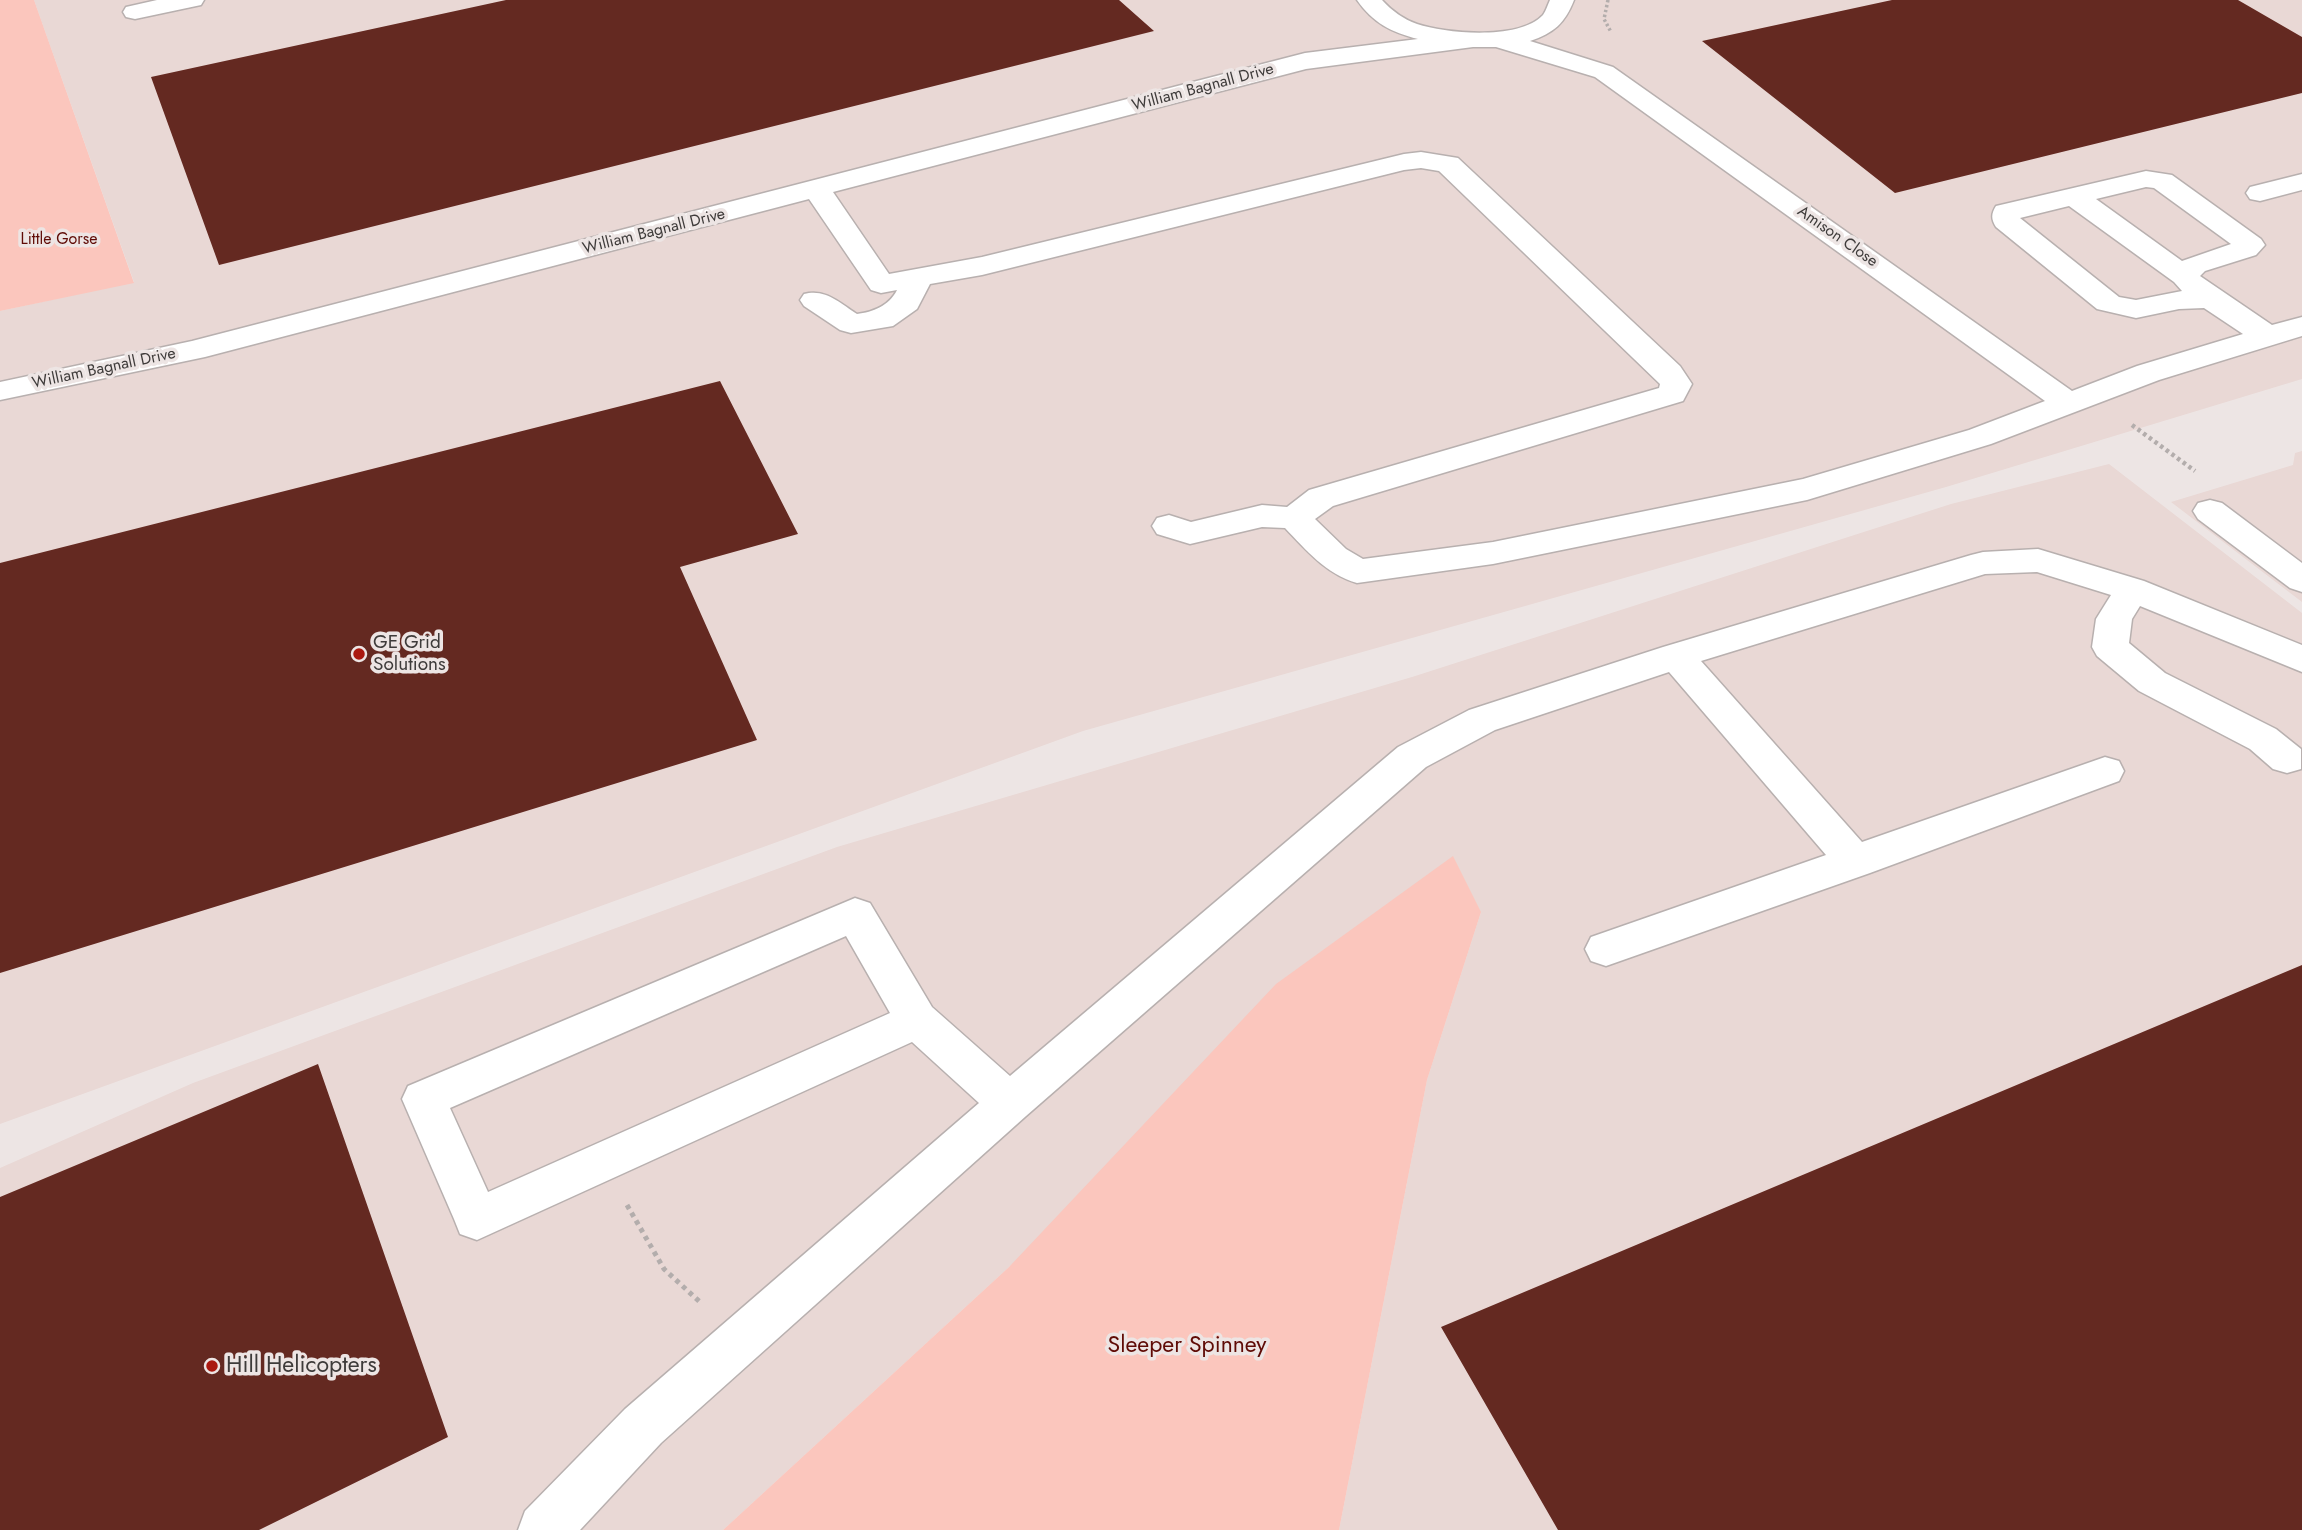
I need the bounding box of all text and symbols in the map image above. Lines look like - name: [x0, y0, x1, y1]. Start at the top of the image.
- street label: William Bagnall Drive: [1130, 60, 1276, 116]
- street label: Amison Close: [1793, 202, 1881, 272]
- street label: William Bagnall Drive: [581, 205, 727, 259]
- park label: Little Gorse: [20, 230, 98, 250]
- street label: William Bagnall Drive: [31, 344, 177, 394]
- place label: GE Grid Solutions: [373, 632, 446, 676]
- marker: GE Grid Solutions: [351, 646, 367, 662]
- park label: Sleeper Spinney: [1108, 1332, 1266, 1360]
- place label: Hill Helicopters: [226, 1352, 377, 1380]
- marker: Hill Helicopters: [204, 1358, 220, 1374]

